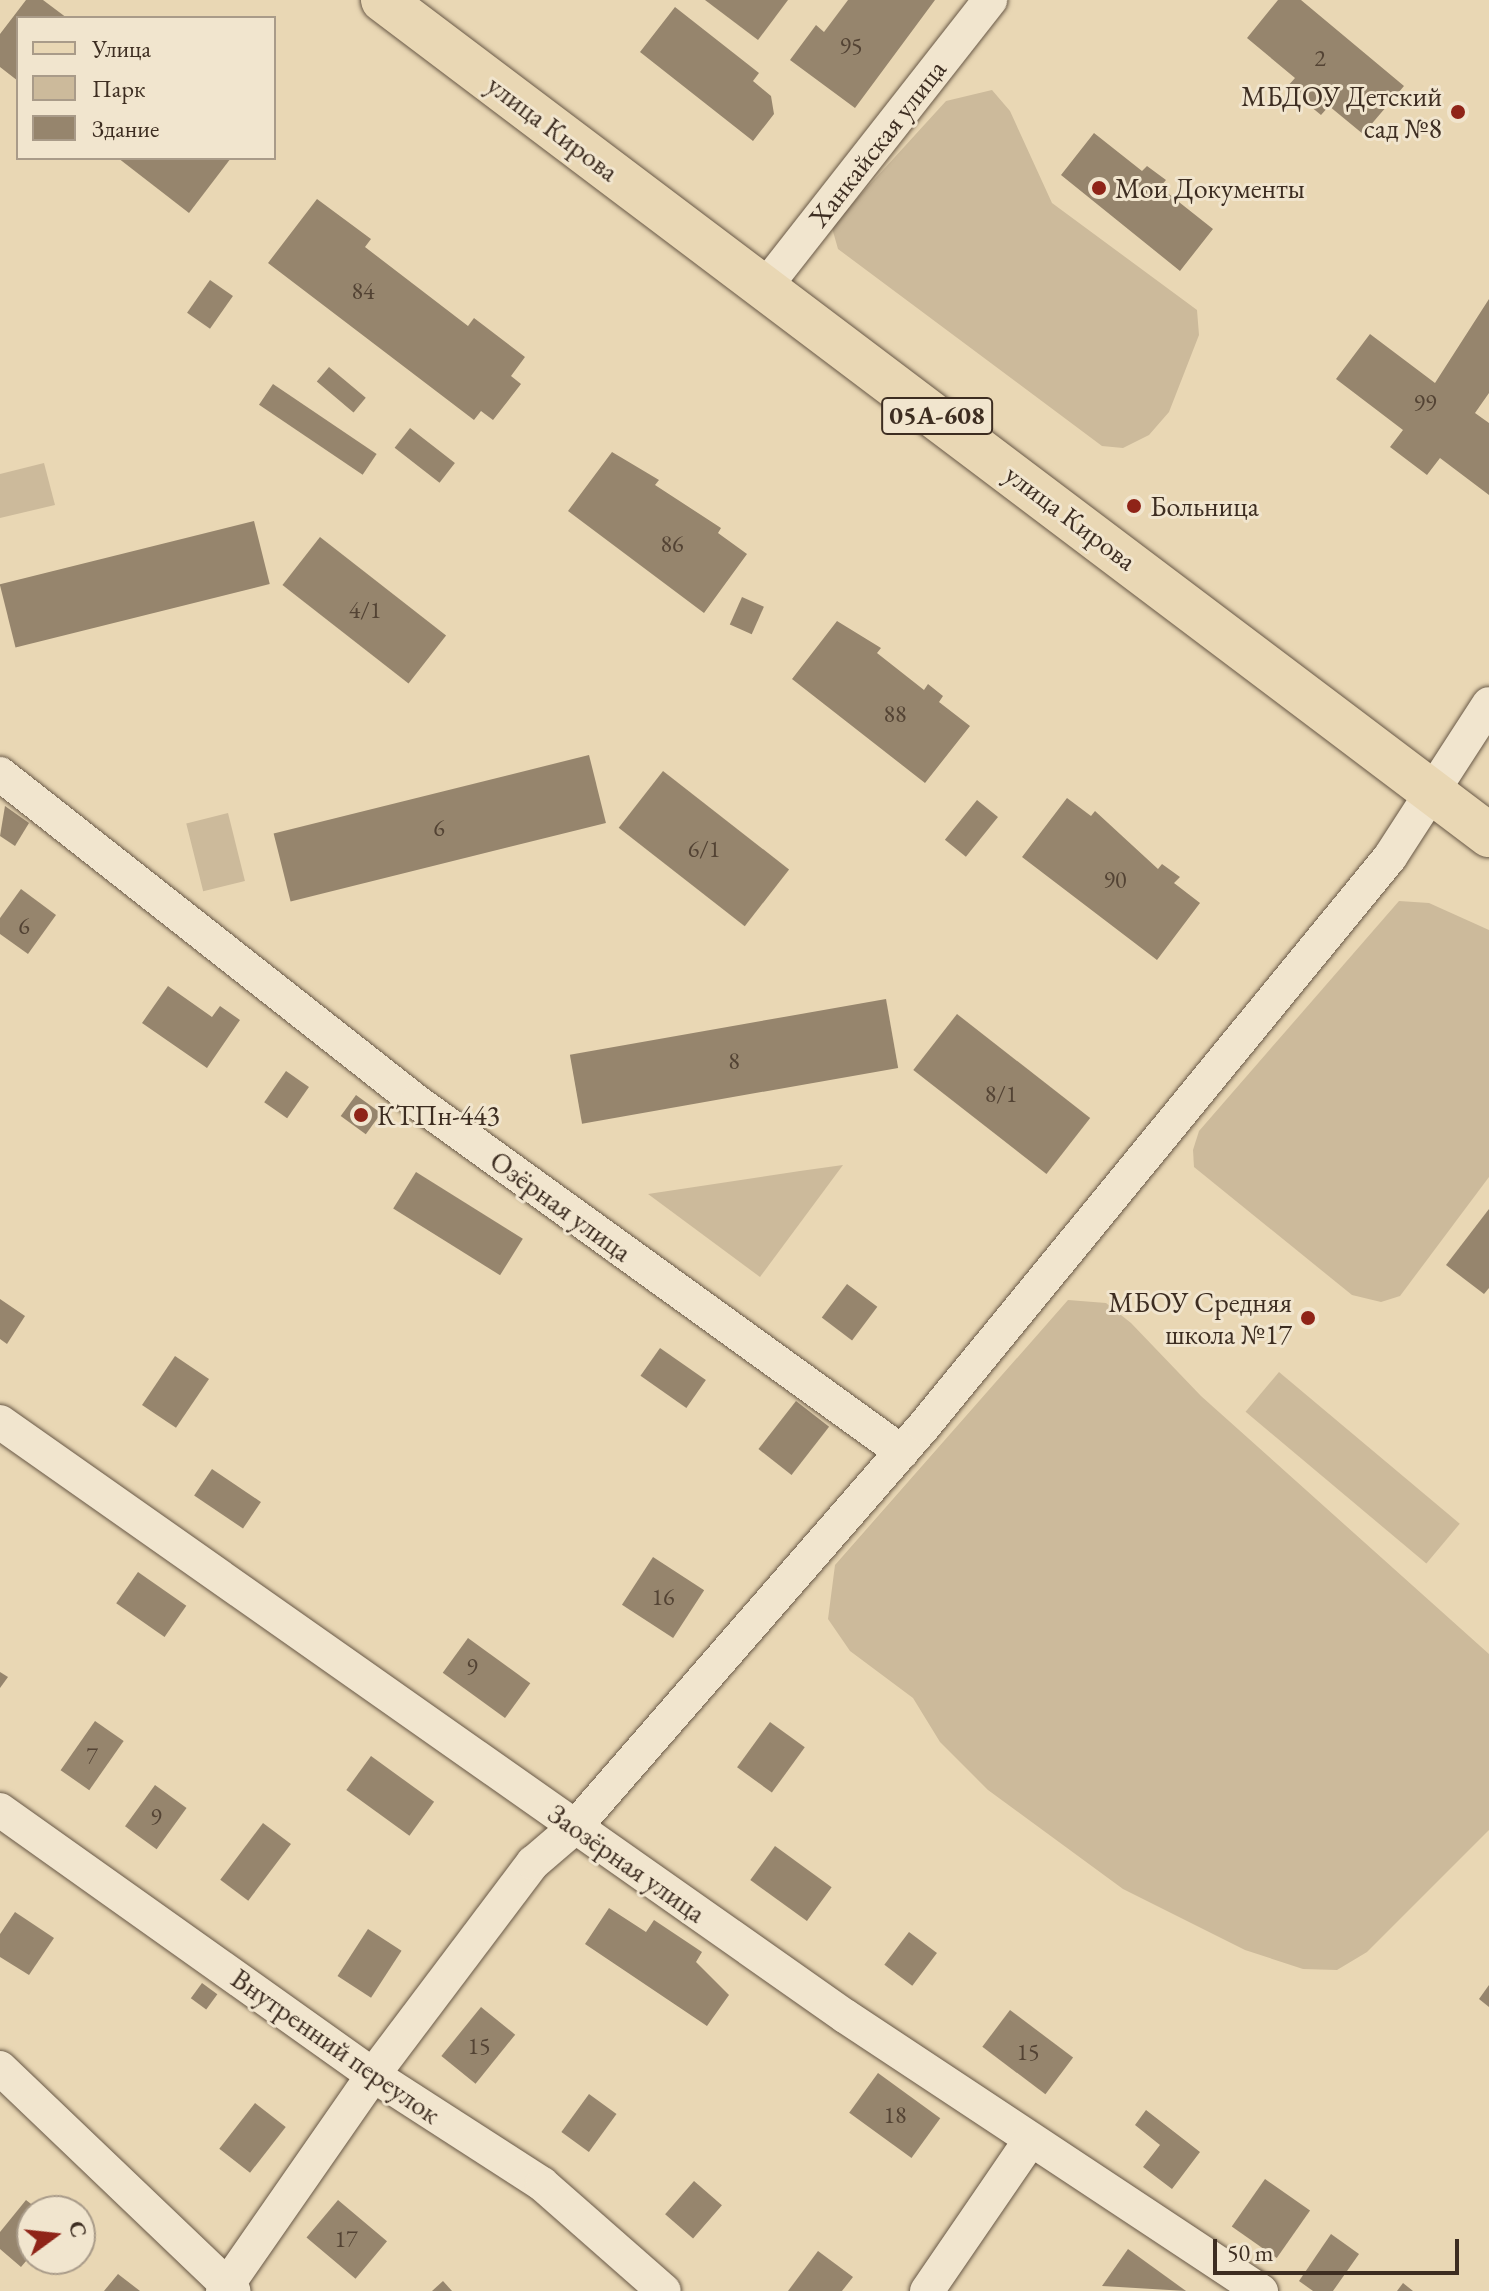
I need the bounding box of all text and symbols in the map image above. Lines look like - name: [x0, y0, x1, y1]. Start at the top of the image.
- legend: [16, 16, 276, 160]
- house number: 95: [839, 32, 863, 60]
- text: Улица: [92, 33, 151, 64]
- house number: 2: [1314, 44, 1326, 72]
- street label: Ханкайская улица: [801, 53, 953, 233]
- street label: улица Кирова: [481, 68, 625, 188]
- text: Парк: [92, 73, 145, 104]
- place label: МБДОУ Детский сад №8: [1241, 79, 1442, 145]
- marker: МБДОУ Детский сад №8: [1449, 103, 1467, 121]
- text: Здание: [92, 113, 159, 144]
- place label: Мои Документы: [1115, 171, 1305, 205]
- marker: Мои Документы: [1090, 179, 1108, 197]
- house number: 84: [351, 277, 375, 305]
- house number: 99: [1413, 389, 1437, 417]
- road number: 05А-608: [881, 394, 993, 438]
- street label: улица Кирова: [999, 457, 1143, 577]
- place label: Больница: [1150, 489, 1259, 523]
- marker: Больница: [1125, 497, 1143, 515]
- house number: 86: [660, 530, 684, 558]
- house number: 4/1: [349, 596, 381, 624]
- house number: 88: [883, 700, 907, 728]
- house number: 6: [433, 814, 445, 842]
- house number: 6/1: [688, 835, 720, 863]
- house number: 90: [1103, 866, 1127, 894]
- house number: 6: [18, 912, 30, 940]
- house number: 8: [728, 1047, 740, 1075]
- house number: 8/1: [985, 1080, 1017, 1108]
- place label: КТПн-443: [377, 1098, 500, 1132]
- marker: КТПн-443: [352, 1106, 370, 1124]
- street label: Озёрная улица: [484, 1143, 638, 1269]
- place label: МБОУ Средняя школа №17: [1108, 1285, 1292, 1351]
- marker: МБОУ Средняя школа №17: [1299, 1309, 1317, 1327]
- house number: 16: [651, 1583, 675, 1611]
- house number: 9: [466, 1653, 478, 1681]
- house number: 7: [86, 1742, 98, 1770]
- street label: Заозёрная улица: [542, 1796, 712, 1930]
- house number: 9: [150, 1803, 162, 1831]
- street label: Внутренний переулок: [225, 1961, 447, 2131]
- house number: 15: [467, 2032, 491, 2060]
- house number: 15: [1016, 2038, 1040, 2066]
- house number: 18: [883, 2101, 907, 2129]
- north arrow: [16, 2195, 96, 2275]
- text: С: [62, 2218, 94, 2240]
- scale bar: [1217, 2223, 1463, 2273]
- house number: 17: [334, 2225, 358, 2253]
- text: 50 m: [1227, 2237, 1274, 2268]

